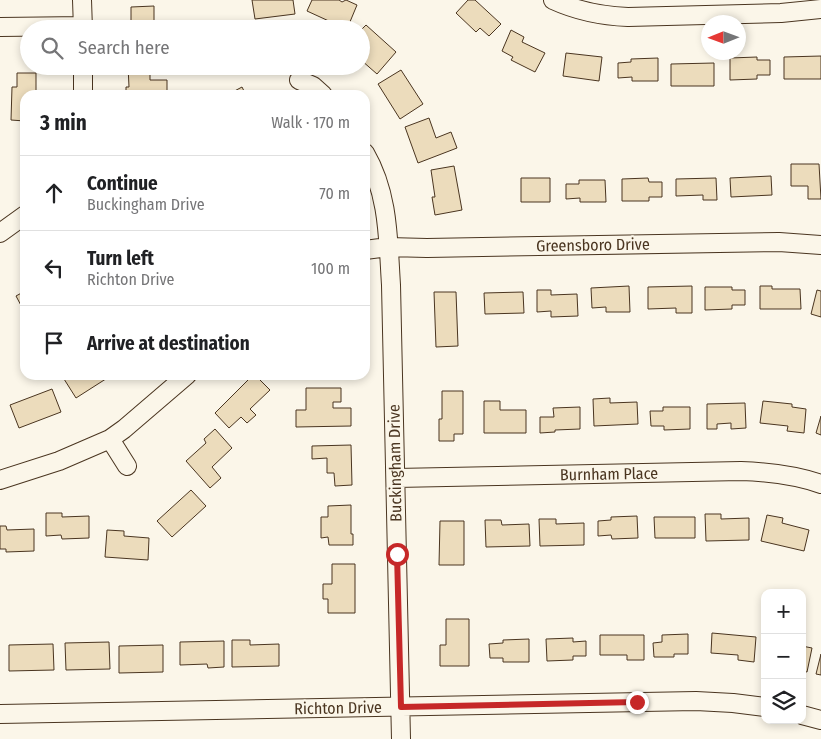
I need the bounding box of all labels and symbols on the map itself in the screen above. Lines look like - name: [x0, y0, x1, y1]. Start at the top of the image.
- north arrow: [701, 15, 746, 60]
- street label: Greensboro Drive: [536, 235, 650, 255]
- street label: Buckingham Drive: [384, 404, 406, 522]
- street label: Burnham Place: [560, 464, 658, 484]
- route start: [386, 543, 409, 566]
- route end: [626, 691, 649, 714]
- street label: Richton Drive: [294, 698, 382, 718]

